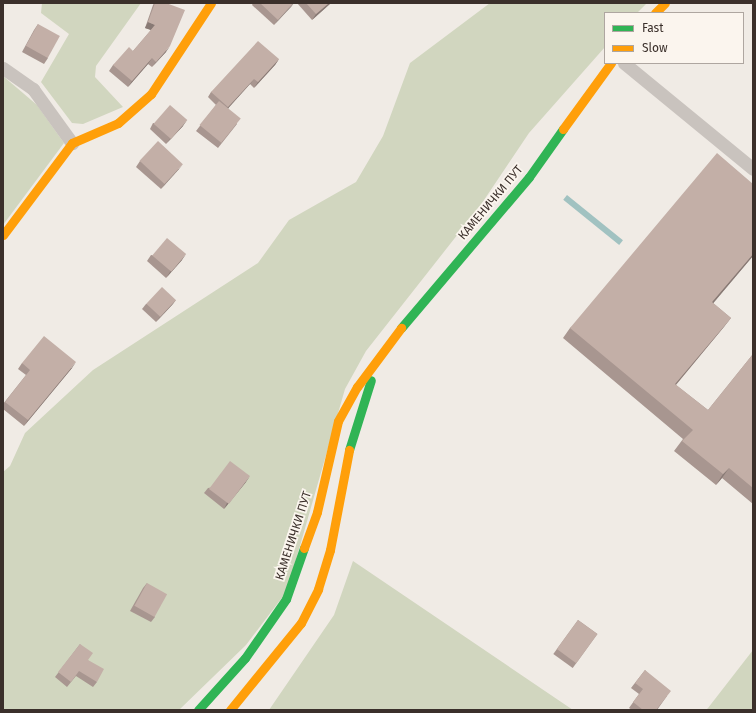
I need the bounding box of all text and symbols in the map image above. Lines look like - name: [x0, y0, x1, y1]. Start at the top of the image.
- legend: [604, 12, 744, 64]
- text: Fast: [642, 21, 664, 35]
- text: Slow: [642, 41, 668, 55]
- street label: КАМЕНИЧКИ ПУТ: [456, 163, 526, 243]
- street label: КАМЕНИЧКИ ПУТ: [273, 490, 315, 582]

